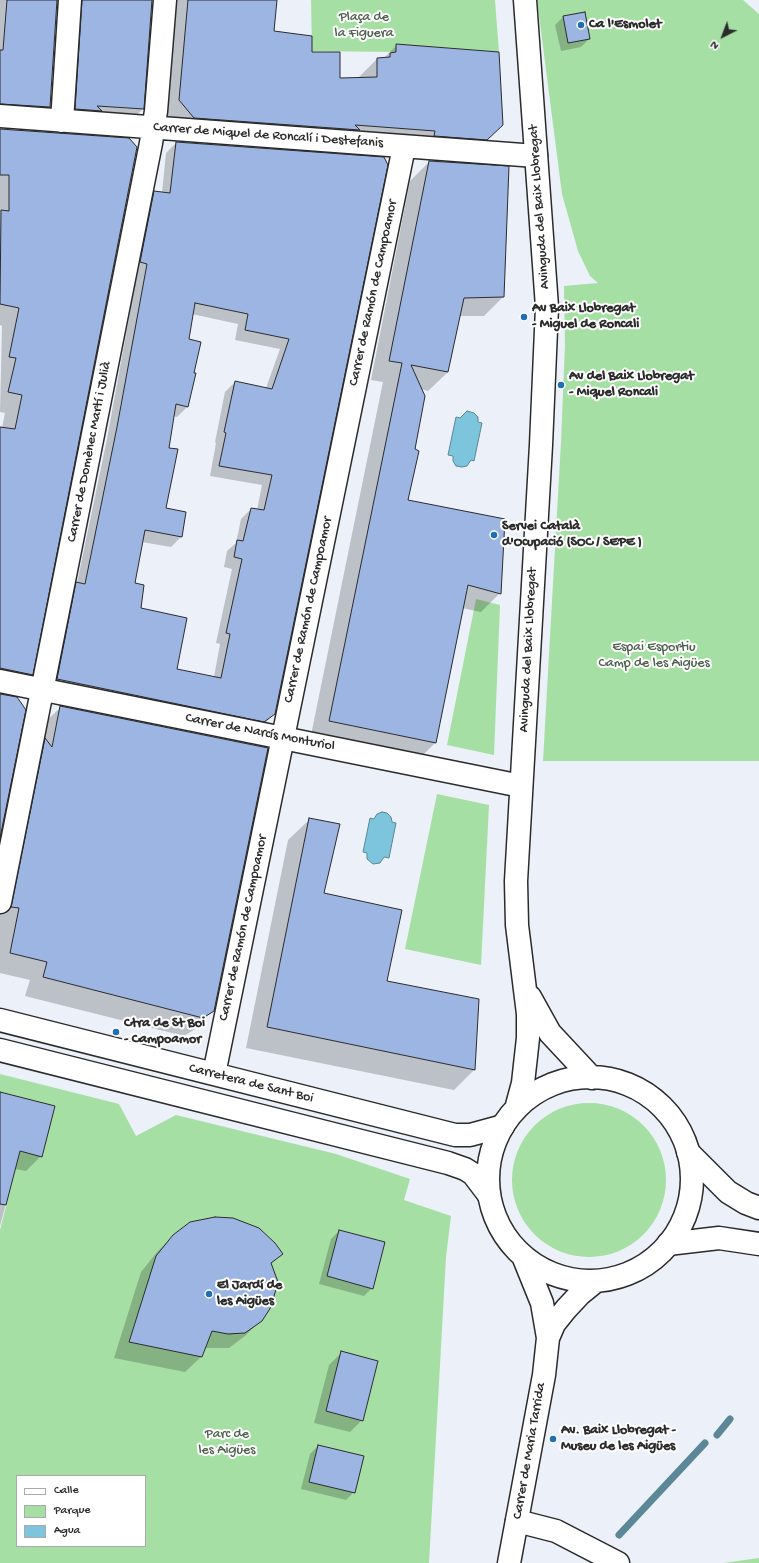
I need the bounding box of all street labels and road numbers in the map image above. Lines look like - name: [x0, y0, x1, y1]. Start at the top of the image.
- street label: Carrer de Miquel de Roncalí i Destefanis: [152, 120, 384, 152]
- street label: Avinguda del Baix Llobregat: [526, 124, 554, 290]
- street label: Carrer de Ramón de Campoamor: [346, 198, 402, 388]
- street label: Carrer de Domènec Martí i Julià: [64, 360, 116, 544]
- street label: Carrer de Ramón de Campoamor: [281, 515, 337, 705]
- street label: Avinguda del Baix Llobregat: [516, 567, 542, 733]
- street label: Carrer de Narcís Monturiol: [184, 710, 336, 756]
- street label: Carrer de Ramón de Campoamor: [216, 833, 272, 1023]
- street label: Carretera de Sant Boi: [187, 1060, 315, 1108]
- street label: Carrer de Maria Tarrida: [510, 1382, 550, 1520]

